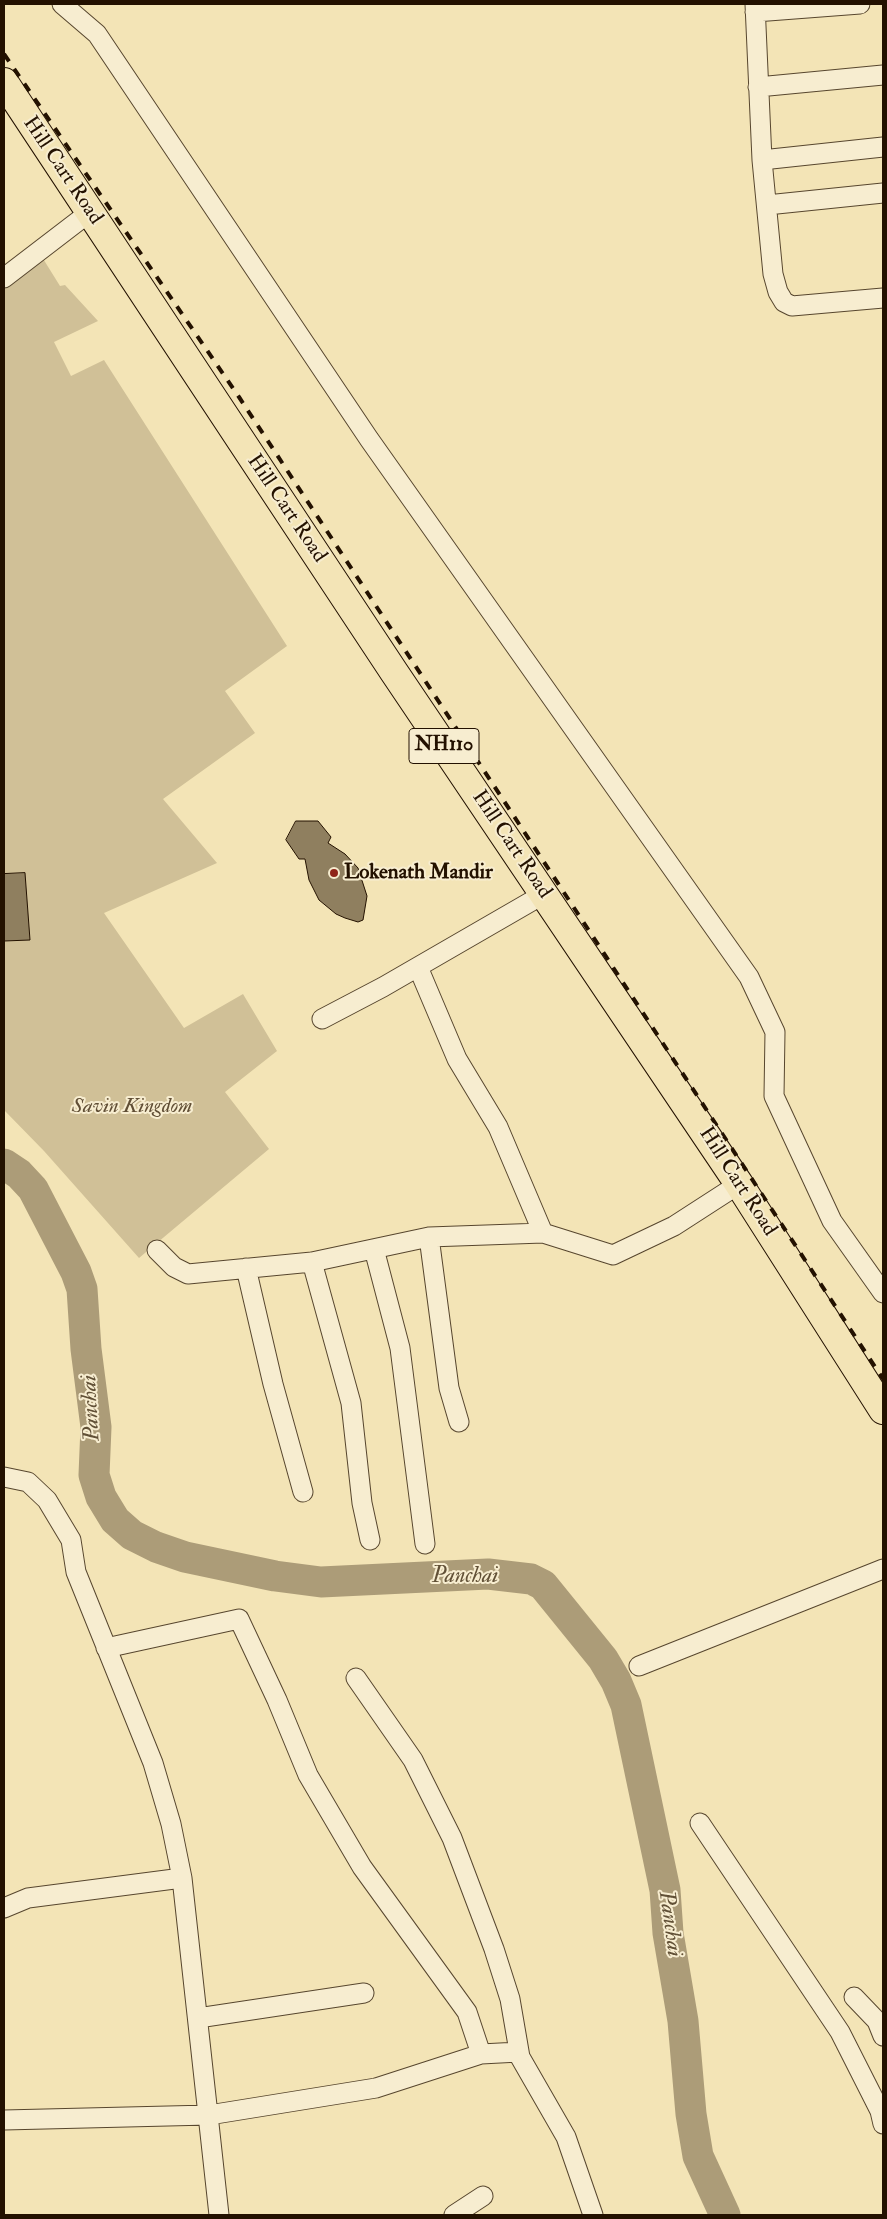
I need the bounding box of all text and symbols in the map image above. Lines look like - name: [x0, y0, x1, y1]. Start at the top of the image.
- street label: Hill Cart Road: [17, 112, 107, 230]
- street label: Hill Cart Road: [241, 450, 331, 568]
- road number: NH110: [409, 728, 479, 764]
- street label: Hill Cart Road: [466, 786, 556, 904]
- place label: Lokenath Mandir: [344, 860, 493, 886]
- marker: Lokenath Mandir: [328, 867, 340, 879]
- park label: Savin Kingdom: [72, 1094, 192, 1120]
- street label: Hill Cart Road: [692, 1123, 782, 1241]
- water label: Panchai: [77, 1374, 107, 1442]
- water label: Panchai: [432, 1564, 498, 1590]
- water label: Panchai: [651, 1889, 687, 1959]

